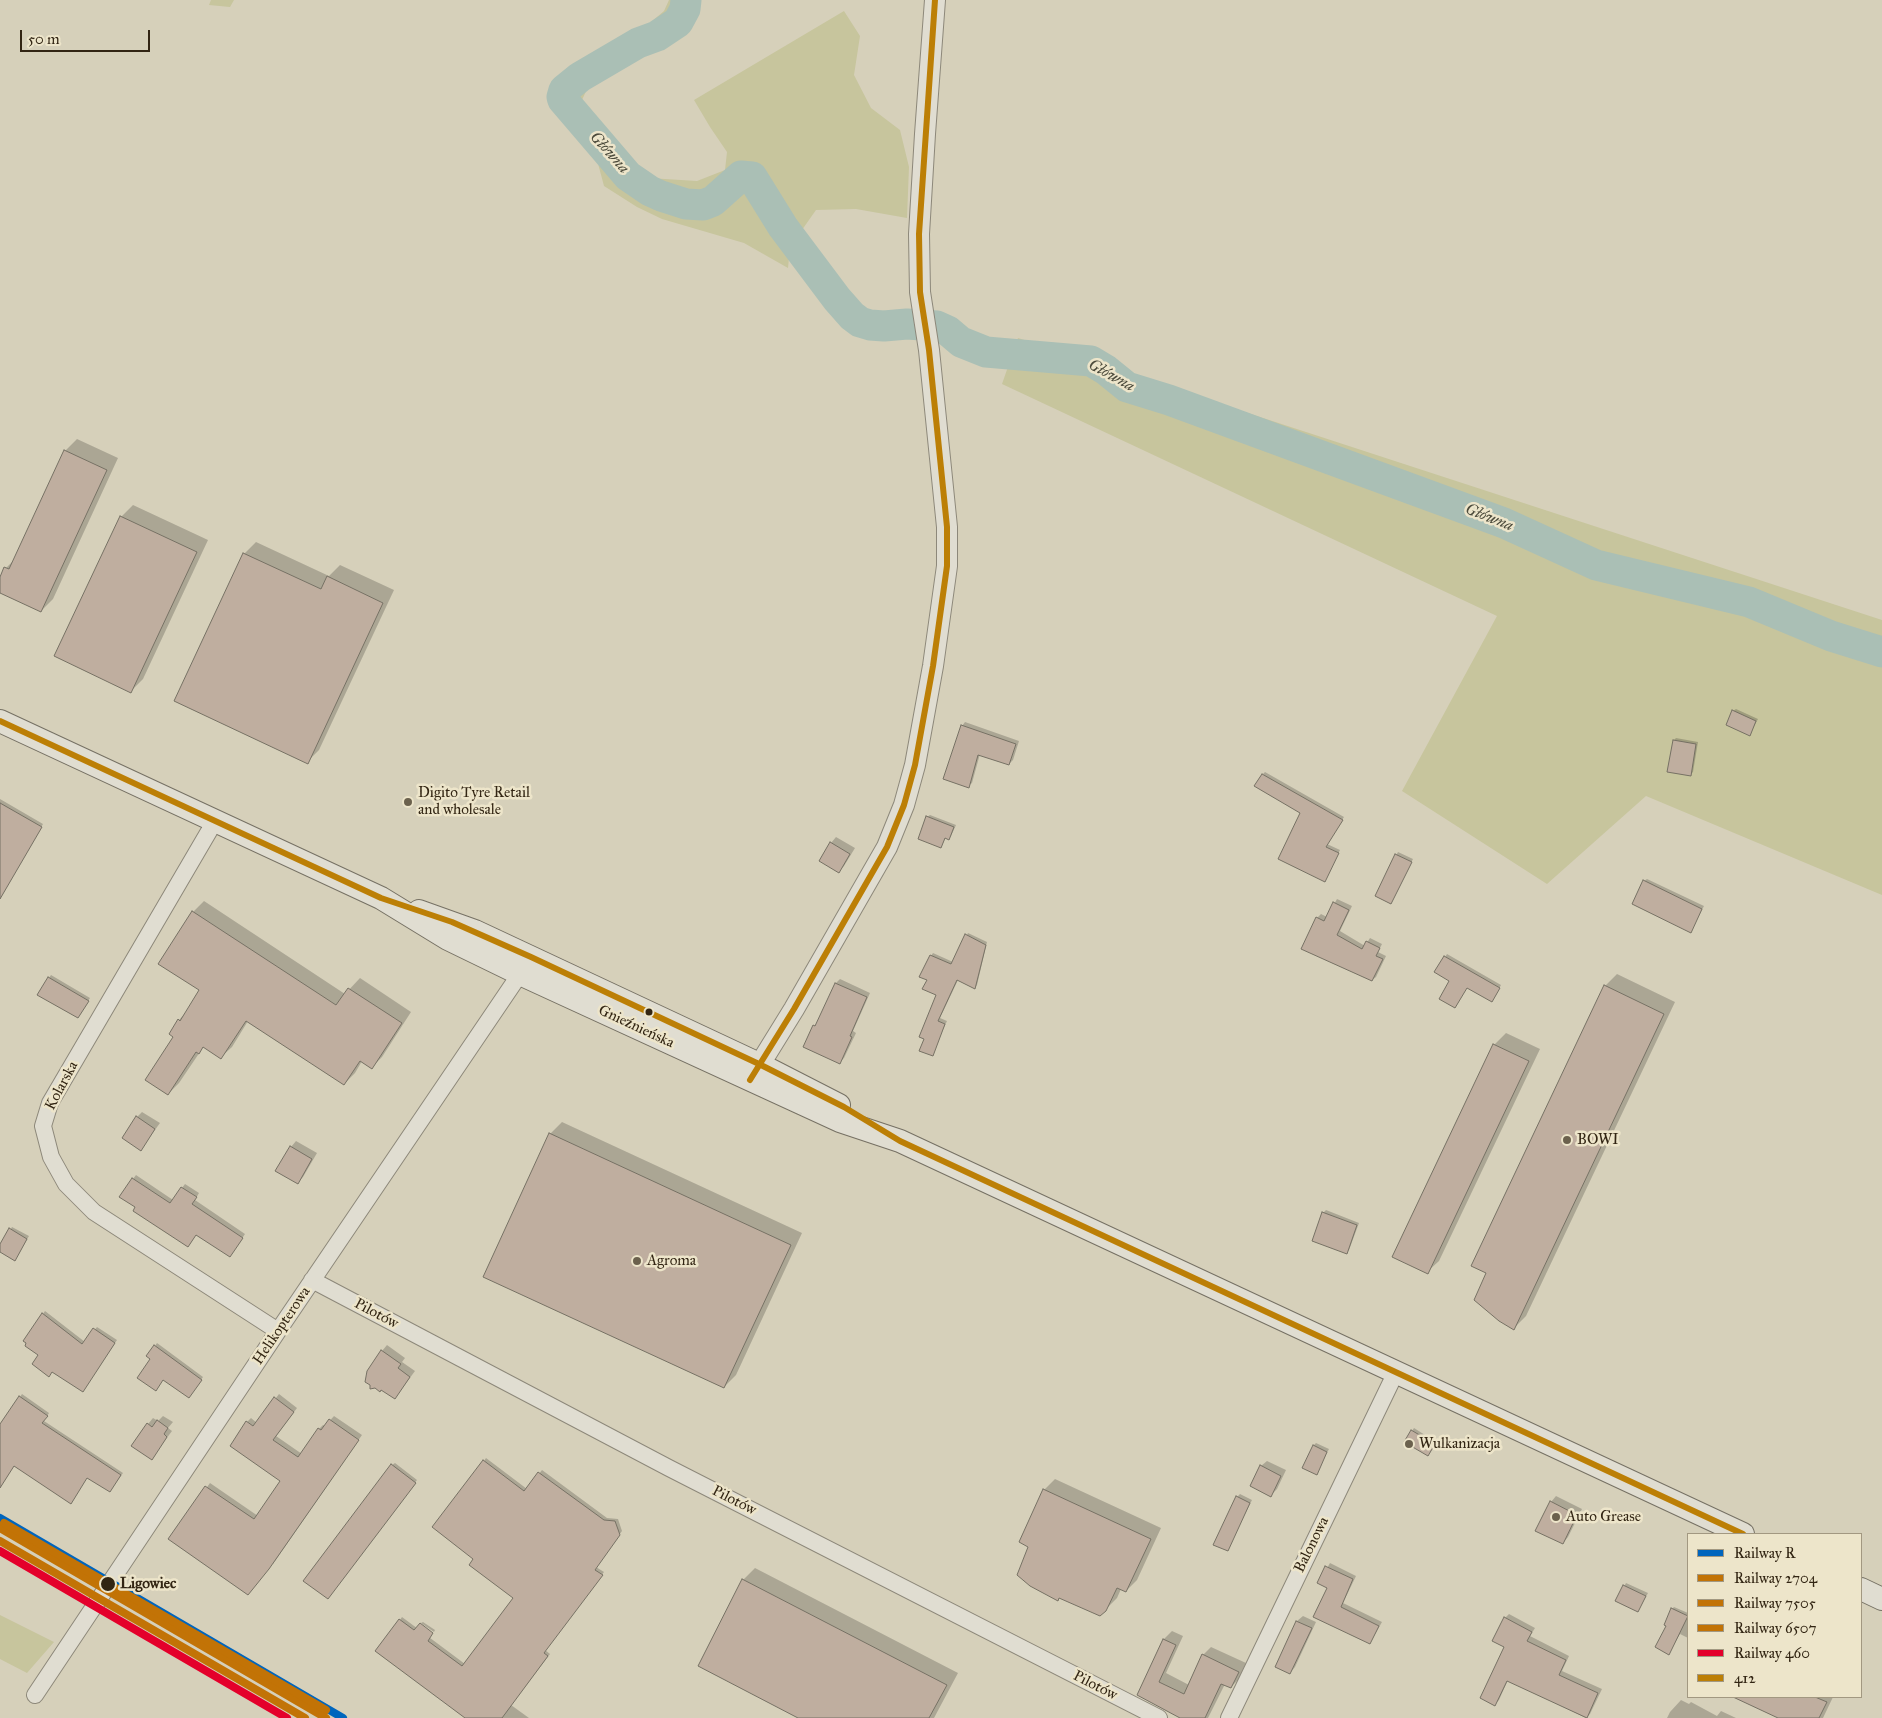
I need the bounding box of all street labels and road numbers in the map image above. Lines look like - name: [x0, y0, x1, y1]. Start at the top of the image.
- street label: Gnieźnieńska: [595, 1002, 677, 1052]
- street label: Kolarska: [42, 1058, 82, 1114]
- street label: Helikopterowa: [249, 1284, 315, 1368]
- street label: Pilotów: [351, 1295, 401, 1333]
- street label: Pilotów: [709, 1482, 759, 1520]
- street label: Balonowa: [1291, 1514, 1333, 1576]
- street label: Pilotów: [1070, 1667, 1120, 1705]

